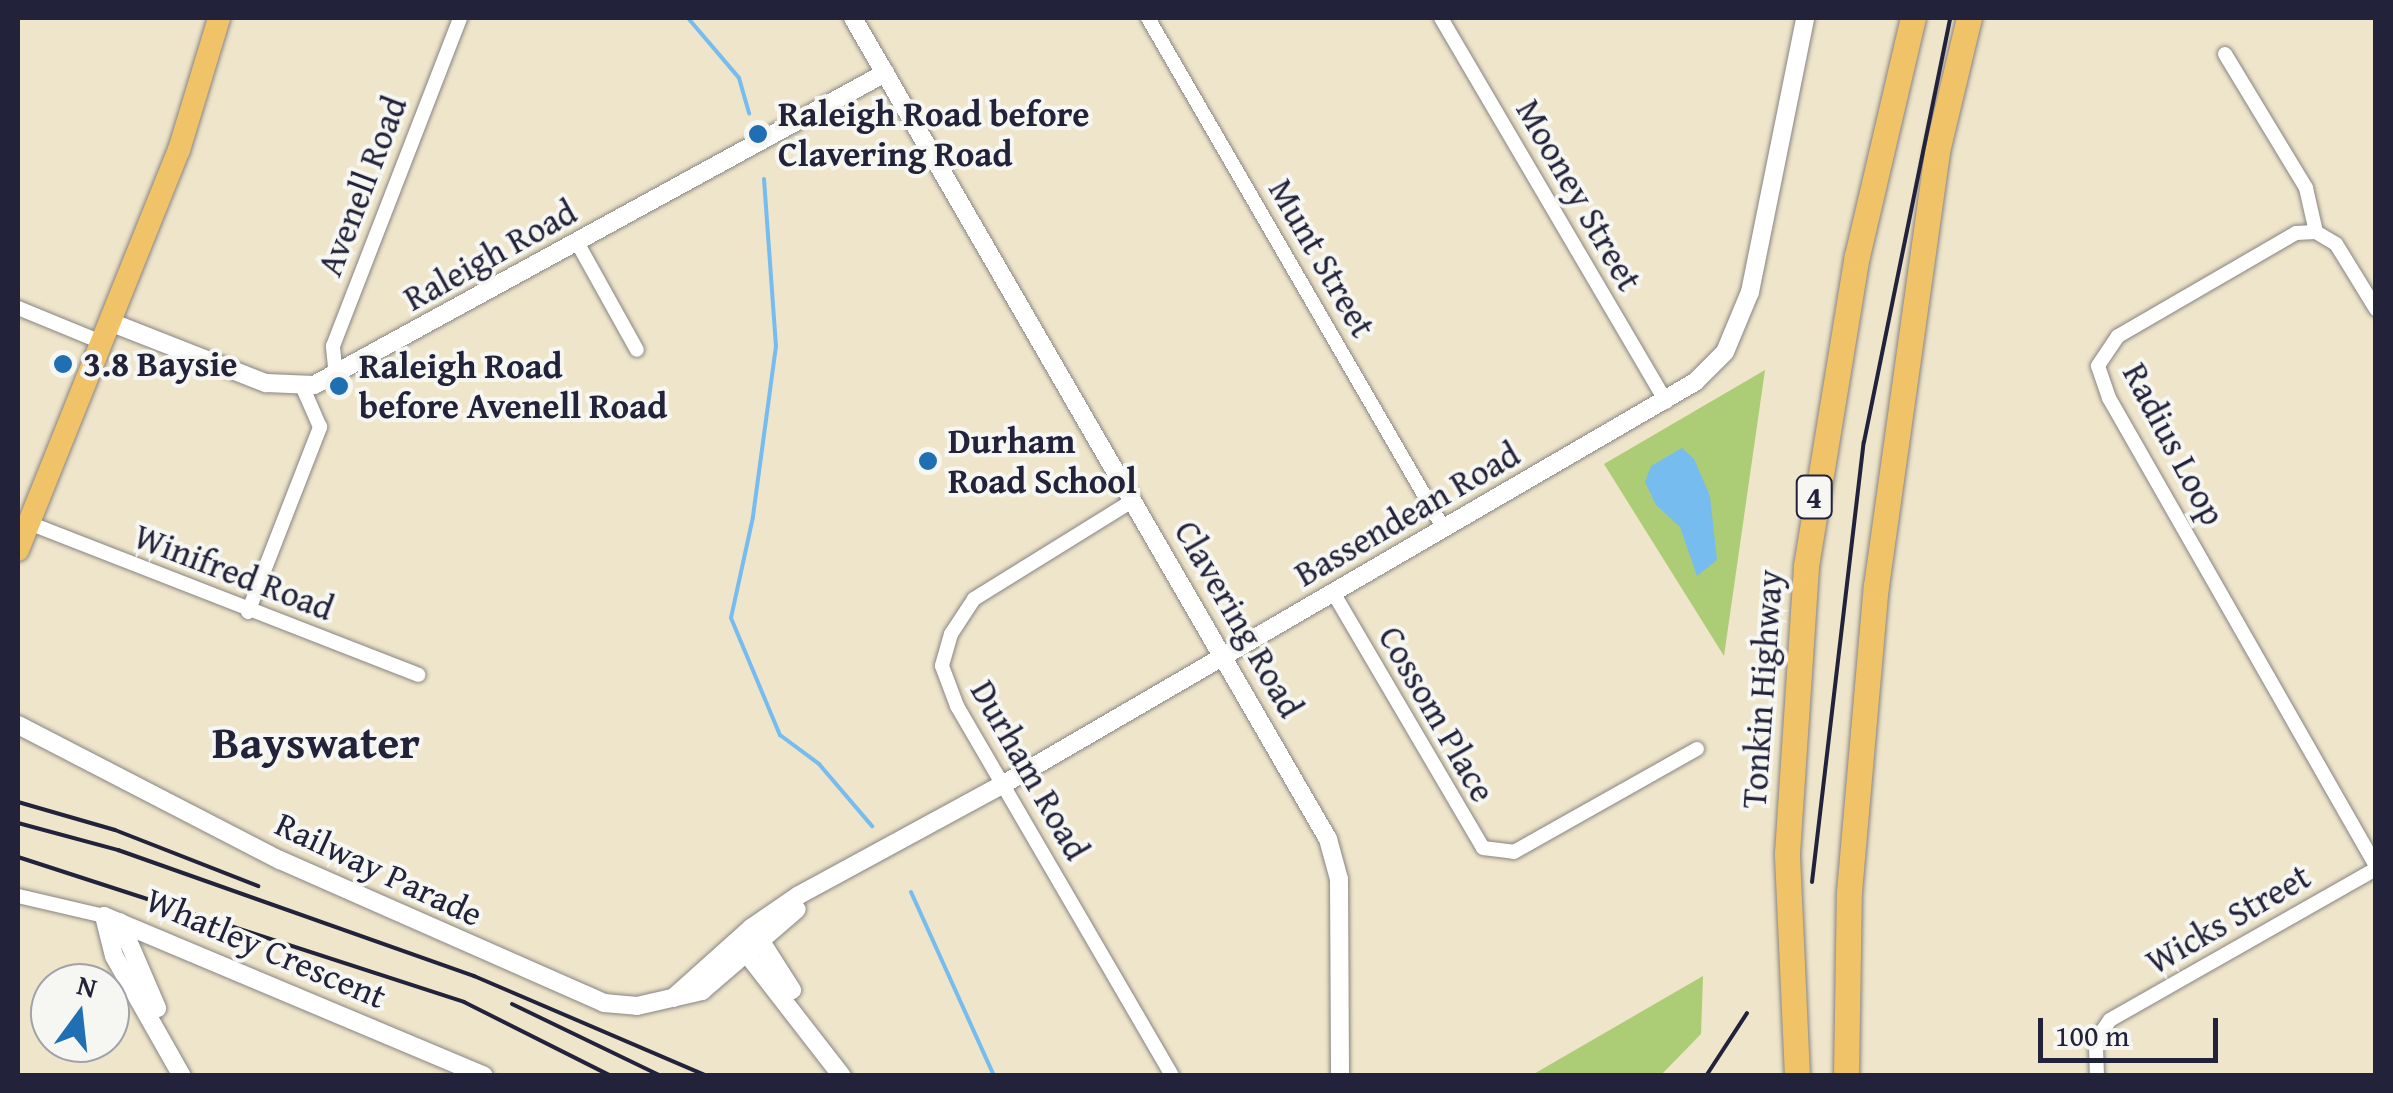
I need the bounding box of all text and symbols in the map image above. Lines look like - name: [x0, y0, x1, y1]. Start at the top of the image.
- street label: Avenell Road: [308, 90, 416, 282]
- street label: Mooney Street: [1507, 92, 1651, 298]
- place label: Raleigh Road before Clavering Road: [778, 93, 1089, 175]
- marker: Raleigh Road before Clavering Road: [747, 123, 769, 145]
- street label: Munt Street: [1260, 171, 1384, 345]
- street label: Raleigh Road: [396, 190, 584, 320]
- place label: 3.8 Baysie: [83, 343, 237, 385]
- place label: Raleigh Road before Avenell Road: [359, 345, 667, 427]
- marker: 3.8 Baysie: [52, 353, 74, 375]
- street label: Radius Loop: [2114, 356, 2234, 532]
- marker: Raleigh Road before Avenell Road: [328, 375, 350, 397]
- place label: Durham Road School: [948, 420, 1137, 502]
- street label: Bassendean Road: [1287, 433, 1527, 595]
- marker: Durham Road School: [917, 450, 939, 472]
- road number: 4: [1794, 470, 1834, 524]
- street label: Clavering Road: [1166, 513, 1312, 725]
- street label: Winifred Road: [128, 515, 340, 629]
- street label: Tonkin Highway: [1733, 568, 1791, 810]
- street label: Cossom Place: [1370, 619, 1504, 809]
- street label: Durham Road: [962, 673, 1098, 867]
- district label: Bayswater: [212, 715, 420, 769]
- street label: Railway Parade: [269, 803, 489, 935]
- street label: Wicks Street: [2138, 855, 2318, 983]
- street label: Whatley Crescent: [140, 878, 392, 1018]
- north arrow: [30, 963, 130, 1063]
- text: N: [73, 963, 102, 1008]
- scale bar: [2043, 998, 2223, 1060]
- text: 100 m: [2055, 1013, 2129, 1057]

